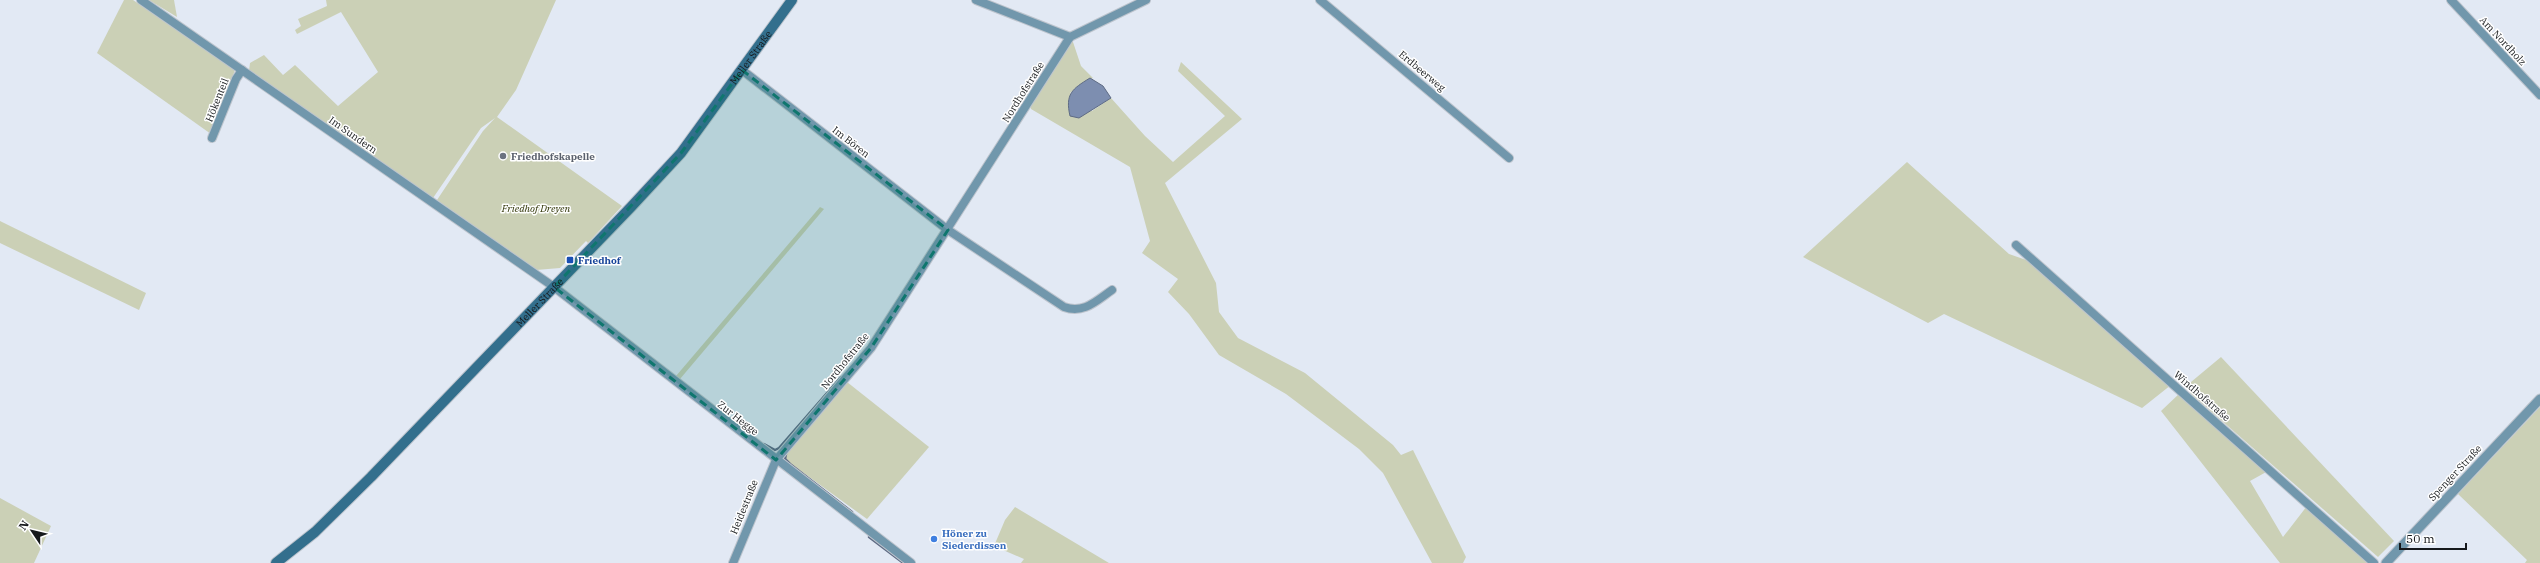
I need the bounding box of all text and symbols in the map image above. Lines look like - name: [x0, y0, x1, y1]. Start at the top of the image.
- street label: Am Nordholz: [2477, 14, 2529, 68]
- street label: Meller Straße: [727, 28, 774, 87]
- street label: Erdbeerweg: [1396, 48, 1448, 95]
- street label: Nordhofstraße: [999, 59, 1047, 125]
- street label: Hökenteil: [202, 76, 232, 124]
- street label: Im Sundern: [326, 114, 380, 157]
- street label: Im Bören: [830, 123, 873, 161]
- place label: Friedhofskapelle: [511, 150, 595, 163]
- marker: Friedhofskapelle: [498, 151, 508, 161]
- park label: Friedhof Dreyen: [501, 202, 570, 215]
- place label: Friedhof: [578, 254, 622, 267]
- marker: Friedhof: [565, 255, 575, 265]
- street label: Meller Straße: [513, 275, 566, 330]
- street label: Nordhofstraße: [818, 330, 872, 392]
- street label: Windhofstraße: [2171, 368, 2233, 424]
- street label: Zur Hegge: [715, 398, 761, 438]
- street label: Spenger Straße: [2426, 442, 2484, 504]
- street label: Heidestraße: [727, 478, 761, 536]
- north arrow: [12, 511, 52, 551]
- text: N: [16, 517, 32, 533]
- scale bar: [2400, 525, 2466, 551]
- place label: Höner zu Siederdissen: [942, 527, 1007, 552]
- text: 50 m: [2406, 531, 2435, 546]
- marker: Höner zu Siederdissen: [929, 534, 939, 544]

